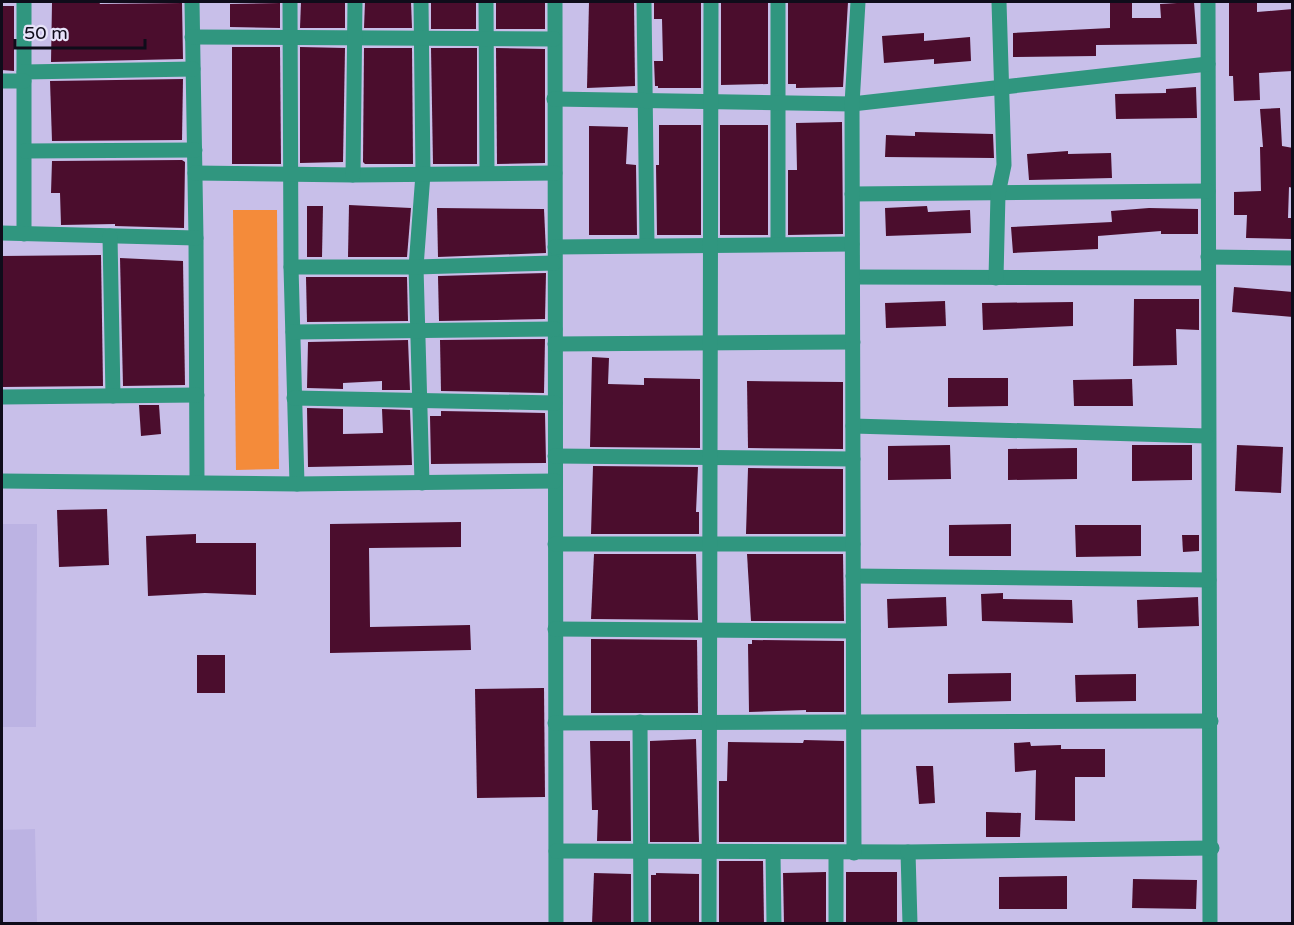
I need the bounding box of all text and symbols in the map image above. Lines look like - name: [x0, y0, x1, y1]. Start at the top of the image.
- scale bar: [15, 12, 146, 50]
- text: 50 m: [24, 22, 68, 44]

